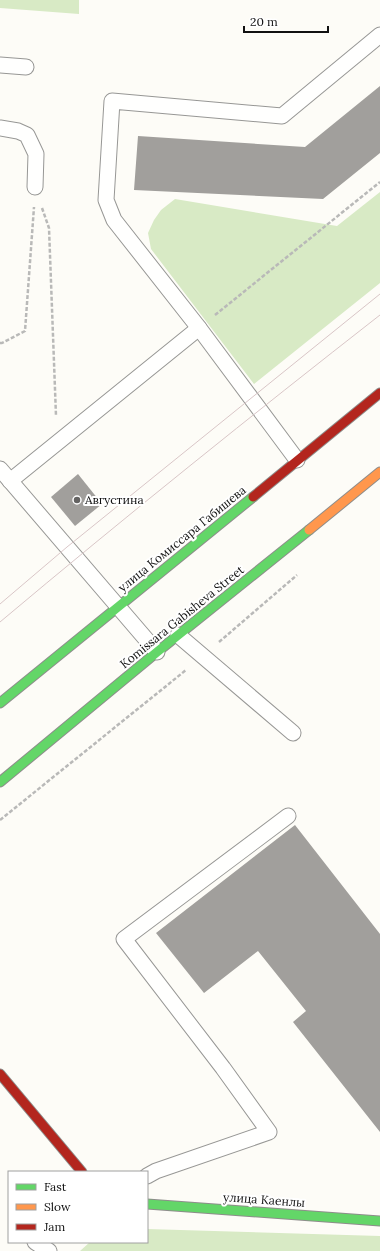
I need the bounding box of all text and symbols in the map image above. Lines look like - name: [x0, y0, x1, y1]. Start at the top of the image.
- scale bar: [244, 8, 328, 34]
- text: 20 m: [250, 14, 278, 29]
- street label: улица Комиссара Габишева: [115, 482, 249, 595]
- place label: Августина: [84, 492, 144, 507]
- marker: Августина: [72, 495, 82, 505]
- street label: Komissara Gabisheva Street: [117, 562, 247, 671]
- legend: [8, 1171, 148, 1243]
- text: Fast: [44, 1179, 67, 1194]
- street label: улица Каенлы: [223, 1189, 306, 1210]
- text: Slow: [44, 1199, 71, 1214]
- text: Jam: [43, 1219, 65, 1234]

